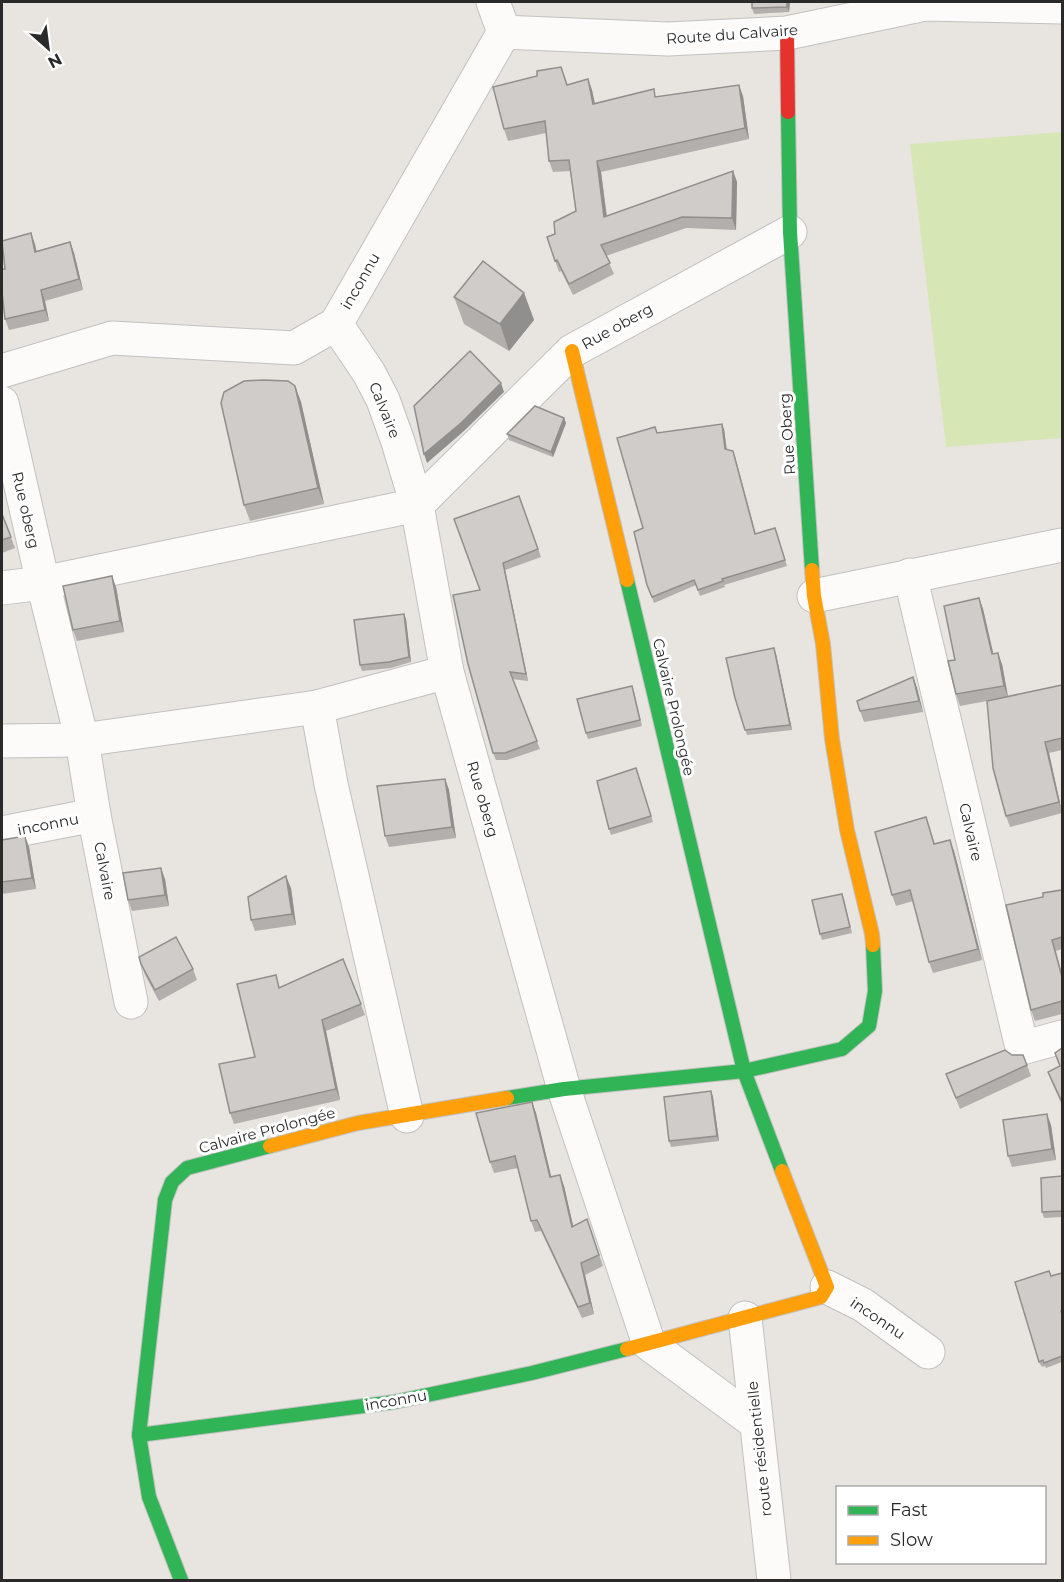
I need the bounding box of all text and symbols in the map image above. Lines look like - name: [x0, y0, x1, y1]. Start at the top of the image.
- north arrow: [18, 18, 78, 78]
- street label: Route du Calvaire: [665, 20, 799, 48]
- text: N: [45, 49, 65, 72]
- street label: inconnu: [336, 249, 384, 313]
- street label: Rue oberg: [578, 299, 656, 353]
- street label: Calvaire: [365, 379, 405, 441]
- street label: Rue Oberg: [775, 393, 799, 475]
- street label: Rue oberg: [8, 470, 44, 550]
- street label: Calvaire Prolongée: [649, 636, 699, 778]
- street label: Rue oberg: [463, 759, 503, 839]
- street label: Calvaire: [955, 801, 987, 863]
- street label: inconnu: [16, 809, 80, 839]
- street label: Calvaire: [90, 840, 120, 902]
- street label: Calvaire Prolongée: [197, 1103, 337, 1157]
- street label: inconnu: [847, 1293, 909, 1343]
- street label: route résidentielle: [742, 1380, 776, 1518]
- street label: inconnu: [364, 1385, 428, 1415]
- legend: [836, 1486, 1046, 1564]
- text: Fast: [890, 1499, 928, 1521]
- text: Slow: [890, 1529, 933, 1551]

